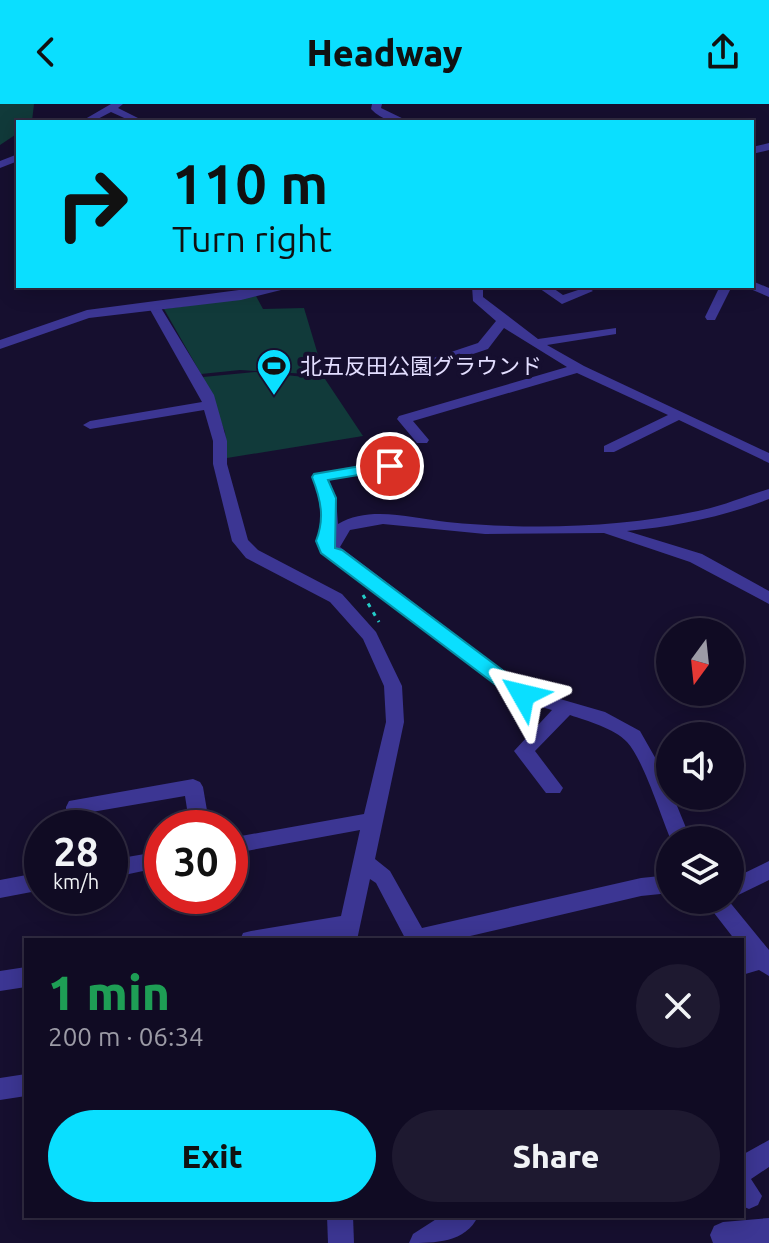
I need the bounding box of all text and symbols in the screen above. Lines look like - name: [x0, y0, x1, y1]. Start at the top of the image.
- icon: back: [24, 30, 68, 74]
- icon: share: [701, 30, 745, 74]
- text: Headway: [306, 32, 463, 73]
- icon: right: [40, 152, 144, 256]
- text: 110 m: [172, 152, 328, 215]
- text: Turn right: [172, 218, 332, 259]
- sports icon: 北五反田公園グラウンド: [255, 347, 293, 397]
- place label: 北五反田公園グラウンド: [300, 353, 542, 378]
- pin: [356, 432, 424, 500]
- icon: arrive: [368, 444, 412, 488]
- north arrow: [656, 618, 744, 706]
- map controls: [656, 618, 744, 914]
- position arrow: [481, 653, 565, 737]
- button: sound: [656, 722, 744, 810]
- speed limit sign: 30: [144, 810, 248, 914]
- button: layers: [656, 826, 744, 914]
- text: 28: [53, 829, 99, 874]
- text: km/h: [53, 870, 99, 893]
- button: close: [636, 964, 720, 1048]
- text: 1 min: [48, 965, 170, 1019]
- text: 200 m · 06:34: [48, 1022, 204, 1051]
- button: Exit: [48, 1110, 376, 1202]
- button: Share: [392, 1110, 720, 1202]

